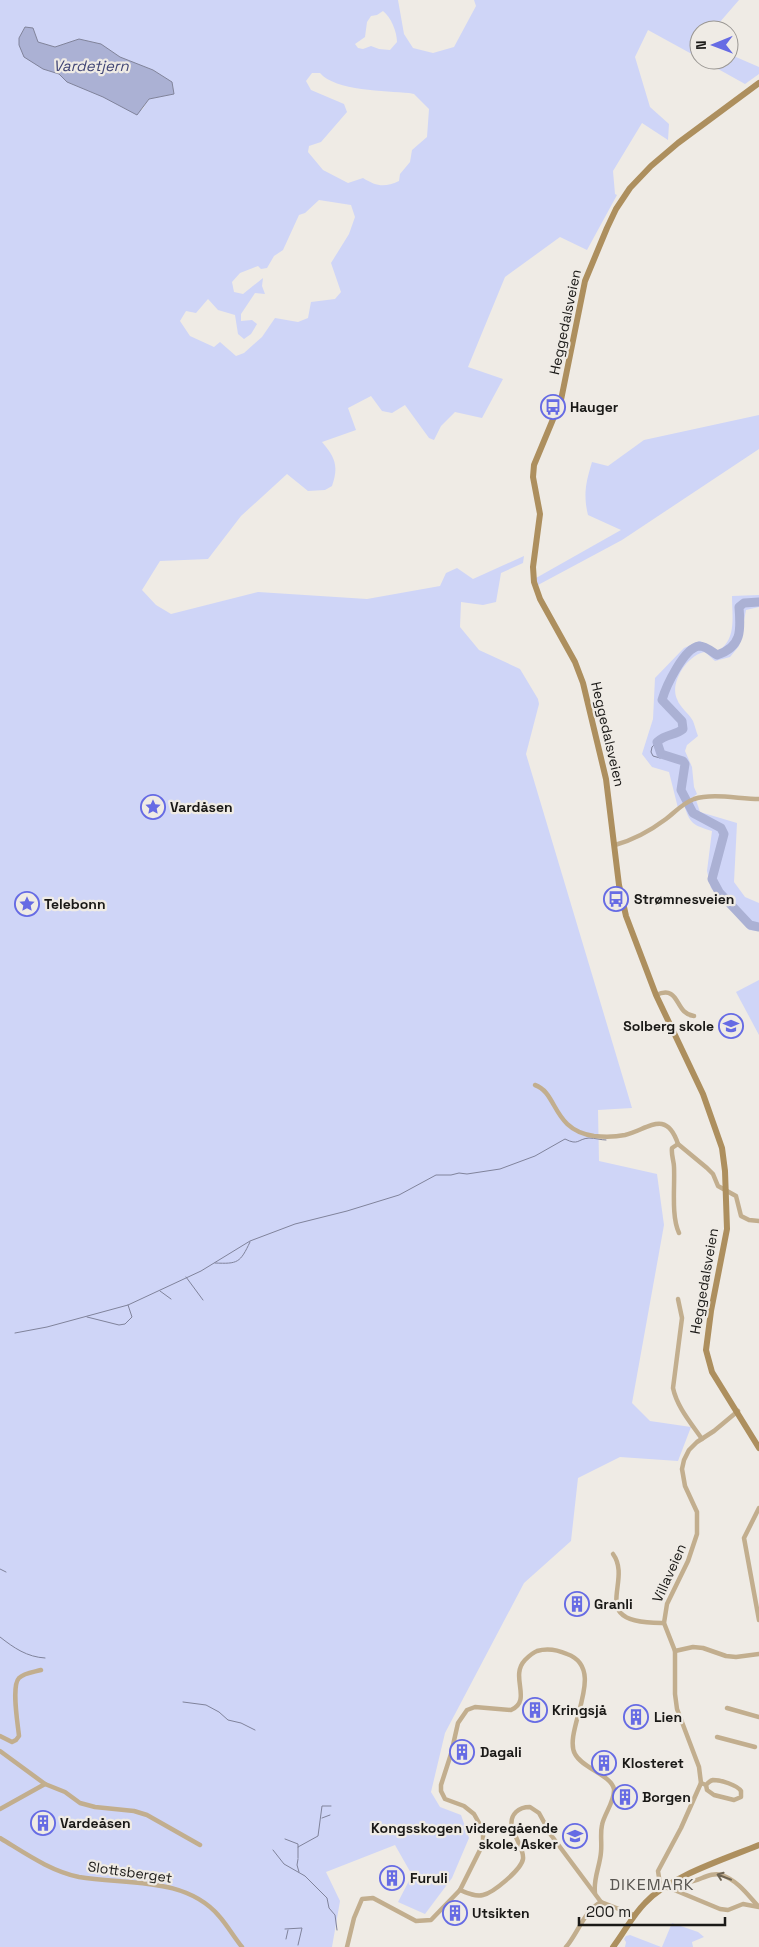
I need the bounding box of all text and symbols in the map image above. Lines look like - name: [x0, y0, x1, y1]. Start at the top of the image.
- north arrow: [689, 20, 739, 70]
- text: N: [692, 40, 710, 50]
- water label: Vardetjern: [53, 56, 129, 75]
- street label: Heggedalsveien: [545, 268, 585, 376]
- bus stop icon: Hauger: [540, 394, 566, 420]
- place label: Hauger: [570, 398, 619, 416]
- street label: Heggedalsveien: [587, 680, 629, 788]
- place icon: Vardåsen: [140, 794, 166, 820]
- place label: Vardåsen: [170, 798, 233, 816]
- bus stop icon: Strømnesveien: [603, 886, 629, 912]
- place label: Strømnesveien: [634, 890, 734, 908]
- place icon: Telebonn: [14, 891, 40, 917]
- place label: Telebonn: [44, 895, 106, 913]
- school or university icon: Solberg skole: [718, 1013, 744, 1039]
- place label: Solberg skole: [623, 1017, 714, 1035]
- street label: Heggedalsveien: [686, 1227, 722, 1335]
- street label: Villaveien: [648, 1541, 690, 1605]
- building icon: Granli: [564, 1591, 590, 1617]
- place label: Granli: [594, 1595, 633, 1613]
- building icon: Kringsjå: [522, 1697, 548, 1723]
- place label: Kringsjå: [552, 1701, 607, 1719]
- building icon: Lien: [623, 1704, 649, 1730]
- place label: Lien: [654, 1708, 682, 1726]
- building icon: Dagali: [449, 1739, 475, 1765]
- place label: Dagali: [480, 1743, 522, 1761]
- building icon: Klosteret: [591, 1750, 617, 1776]
- place label: Klosteret: [622, 1754, 684, 1772]
- building icon: Borgen: [612, 1784, 638, 1810]
- place label: Borgen: [642, 1788, 691, 1806]
- building icon: Vardeåsen: [30, 1810, 56, 1836]
- place label: Vardeåsen: [60, 1814, 131, 1832]
- place label: Kongsskogen videregående skole, Asker: [371, 1819, 558, 1853]
- school or university icon: Kongsskogen videregående skole, Asker: [562, 1823, 588, 1849]
- street label: Slottsberget: [87, 1857, 173, 1887]
- building icon: Furuli: [379, 1865, 405, 1891]
- place label: Furuli: [410, 1869, 448, 1887]
- one-way arrow: [717, 1872, 732, 1881]
- district label: DIKEMARK: [609, 1874, 695, 1895]
- scale bar: [579, 1894, 725, 1926]
- building icon: Utsikten: [442, 1900, 468, 1926]
- text: 200 m: [586, 1902, 631, 1921]
- place label: Utsikten: [472, 1904, 530, 1922]

